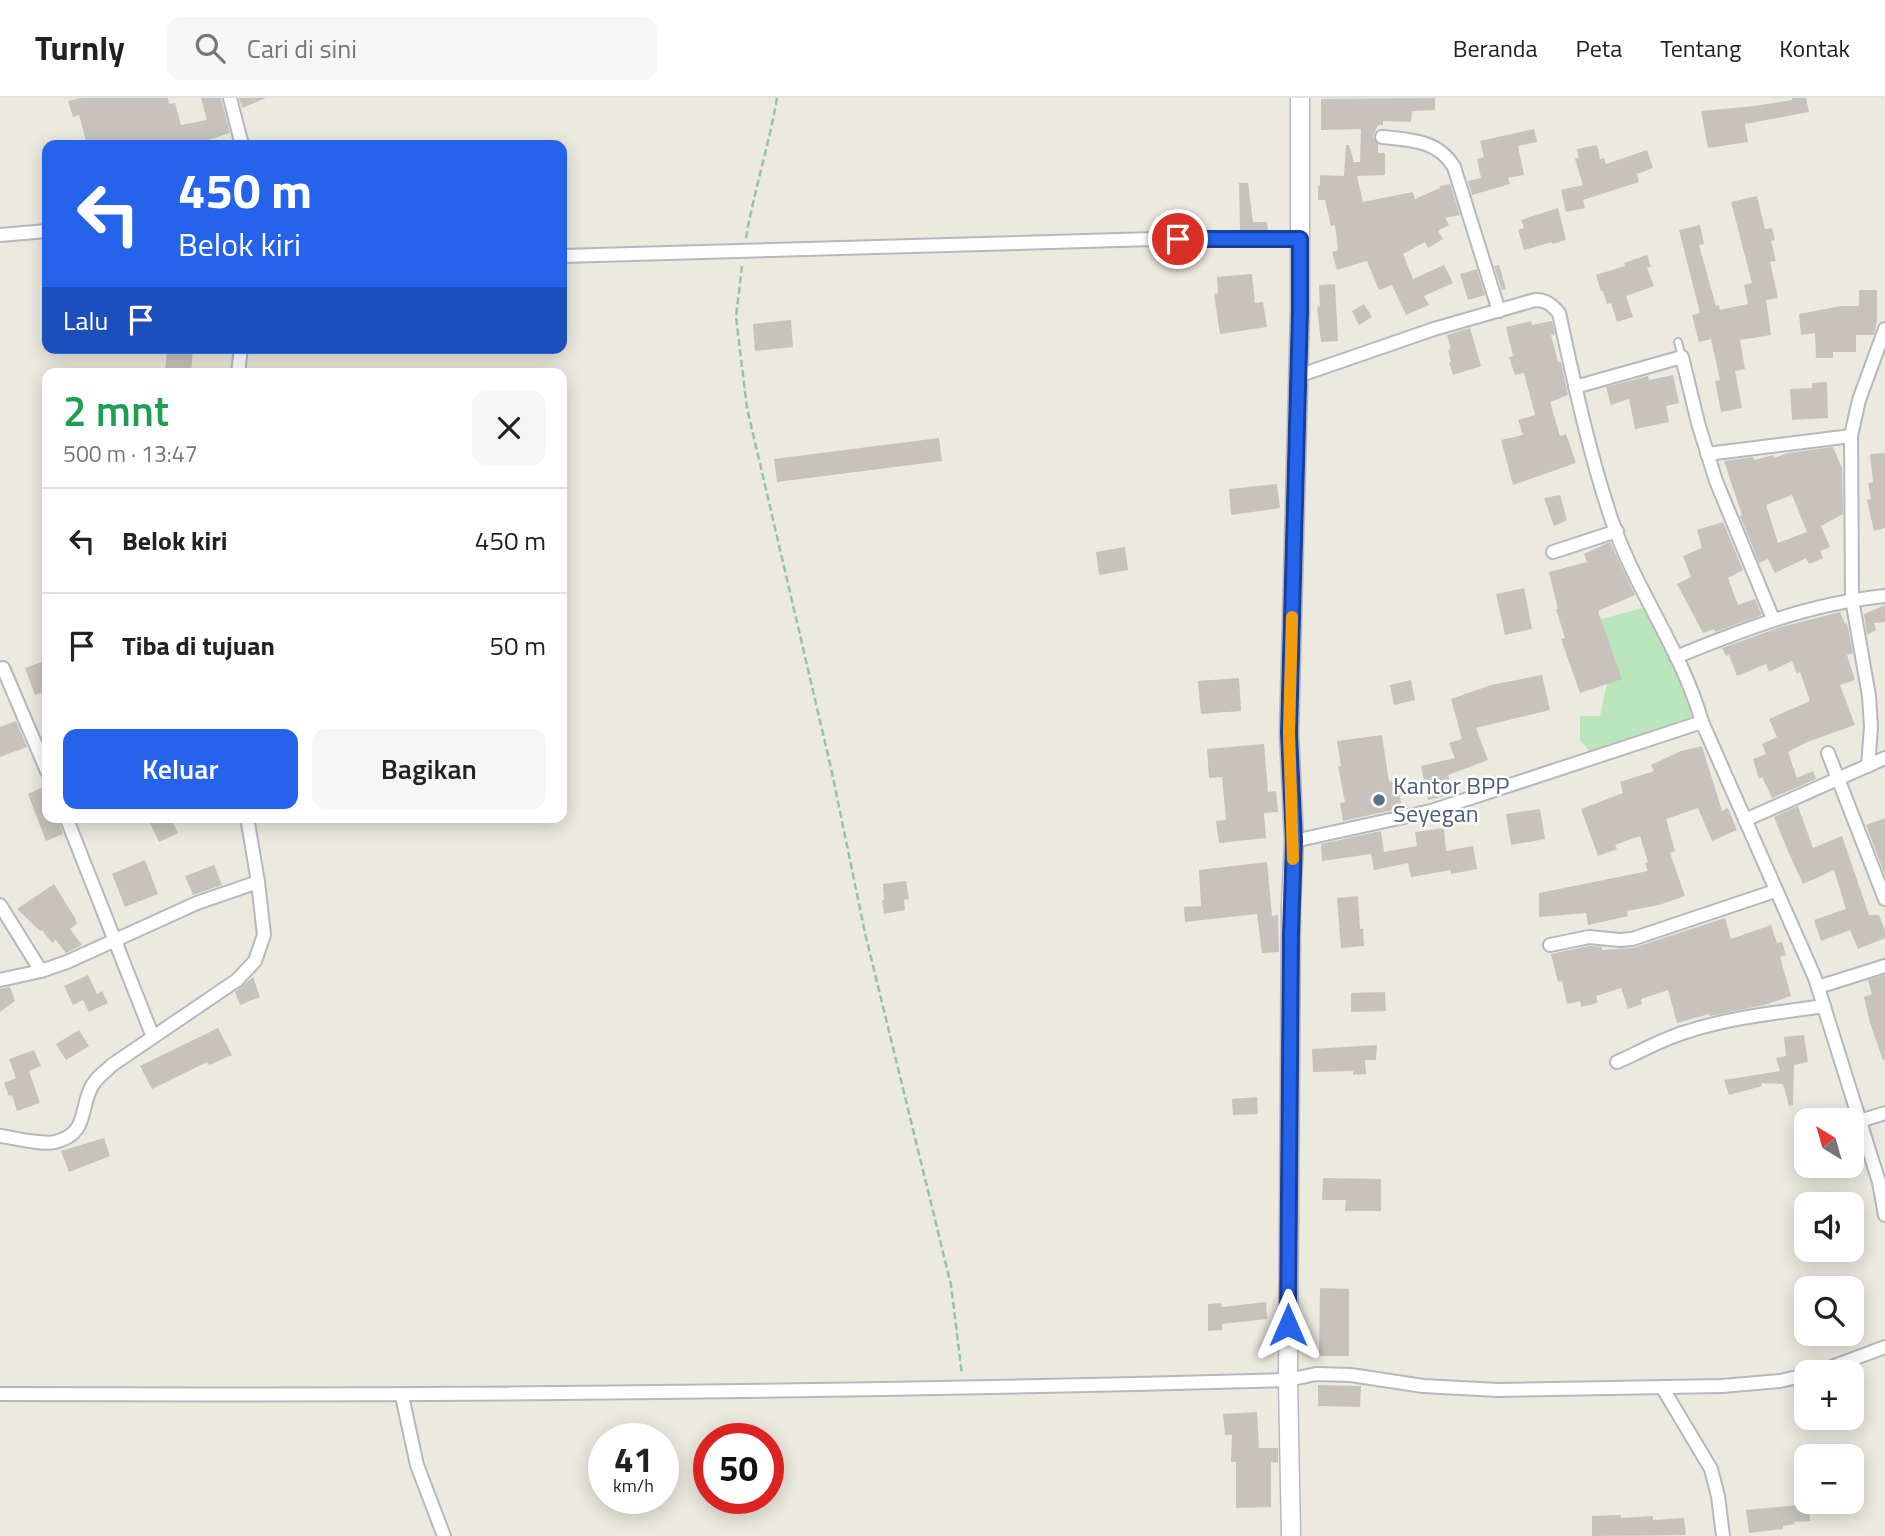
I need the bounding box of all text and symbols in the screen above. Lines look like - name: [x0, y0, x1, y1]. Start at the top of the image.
- search box: [167, 17, 657, 80]
- text: Turnly: [35, 23, 125, 73]
- icon: search: [191, 29, 229, 67]
- text: Cari di sini: [247, 29, 357, 68]
- text: Beranda: [1453, 30, 1538, 66]
- text: Peta: [1576, 30, 1622, 66]
- text: Tentang: [1660, 30, 1741, 66]
- text: Kontak: [1779, 30, 1850, 66]
- text: 450 m: [178, 152, 312, 227]
- icon: left: [63, 168, 154, 259]
- pin: [1148, 209, 1208, 269]
- text: Belok kiri: [178, 220, 301, 268]
- icon: arrive: [1159, 220, 1197, 258]
- text: Lalu: [63, 301, 108, 340]
- icon: arrive: [122, 301, 160, 339]
- text: 2 mnt: [63, 378, 169, 442]
- button: close: [472, 391, 546, 465]
- text: 500 m · 13:47: [63, 436, 198, 471]
- text: Belok kiri: [122, 521, 228, 560]
- text: 450 m: [475, 521, 546, 560]
- icon: left: [63, 522, 101, 560]
- text: Tiba di tujuan: [122, 626, 275, 665]
- text: 50 m: [489, 626, 546, 665]
- icon: arrive: [63, 627, 101, 665]
- button: Keluar: [63, 729, 298, 809]
- button: Bagikan: [312, 729, 546, 809]
- place label: Kantor BPP Seyegan: [1393, 767, 1509, 831]
- marker: Kantor BPP Seyegan: [1371, 792, 1387, 808]
- north arrow: [1794, 1108, 1864, 1178]
- map controls: [1794, 1108, 1864, 1514]
- button: sound: [1794, 1192, 1864, 1262]
- button: search: [1794, 1276, 1864, 1346]
- position arrow: [1251, 1288, 1325, 1362]
- button: +: [1794, 1360, 1864, 1430]
- speed limit sign: 50: [693, 1423, 784, 1514]
- text: 41: [614, 1432, 653, 1486]
- button: −: [1794, 1444, 1864, 1514]
- text: km/h: [613, 1472, 654, 1499]

